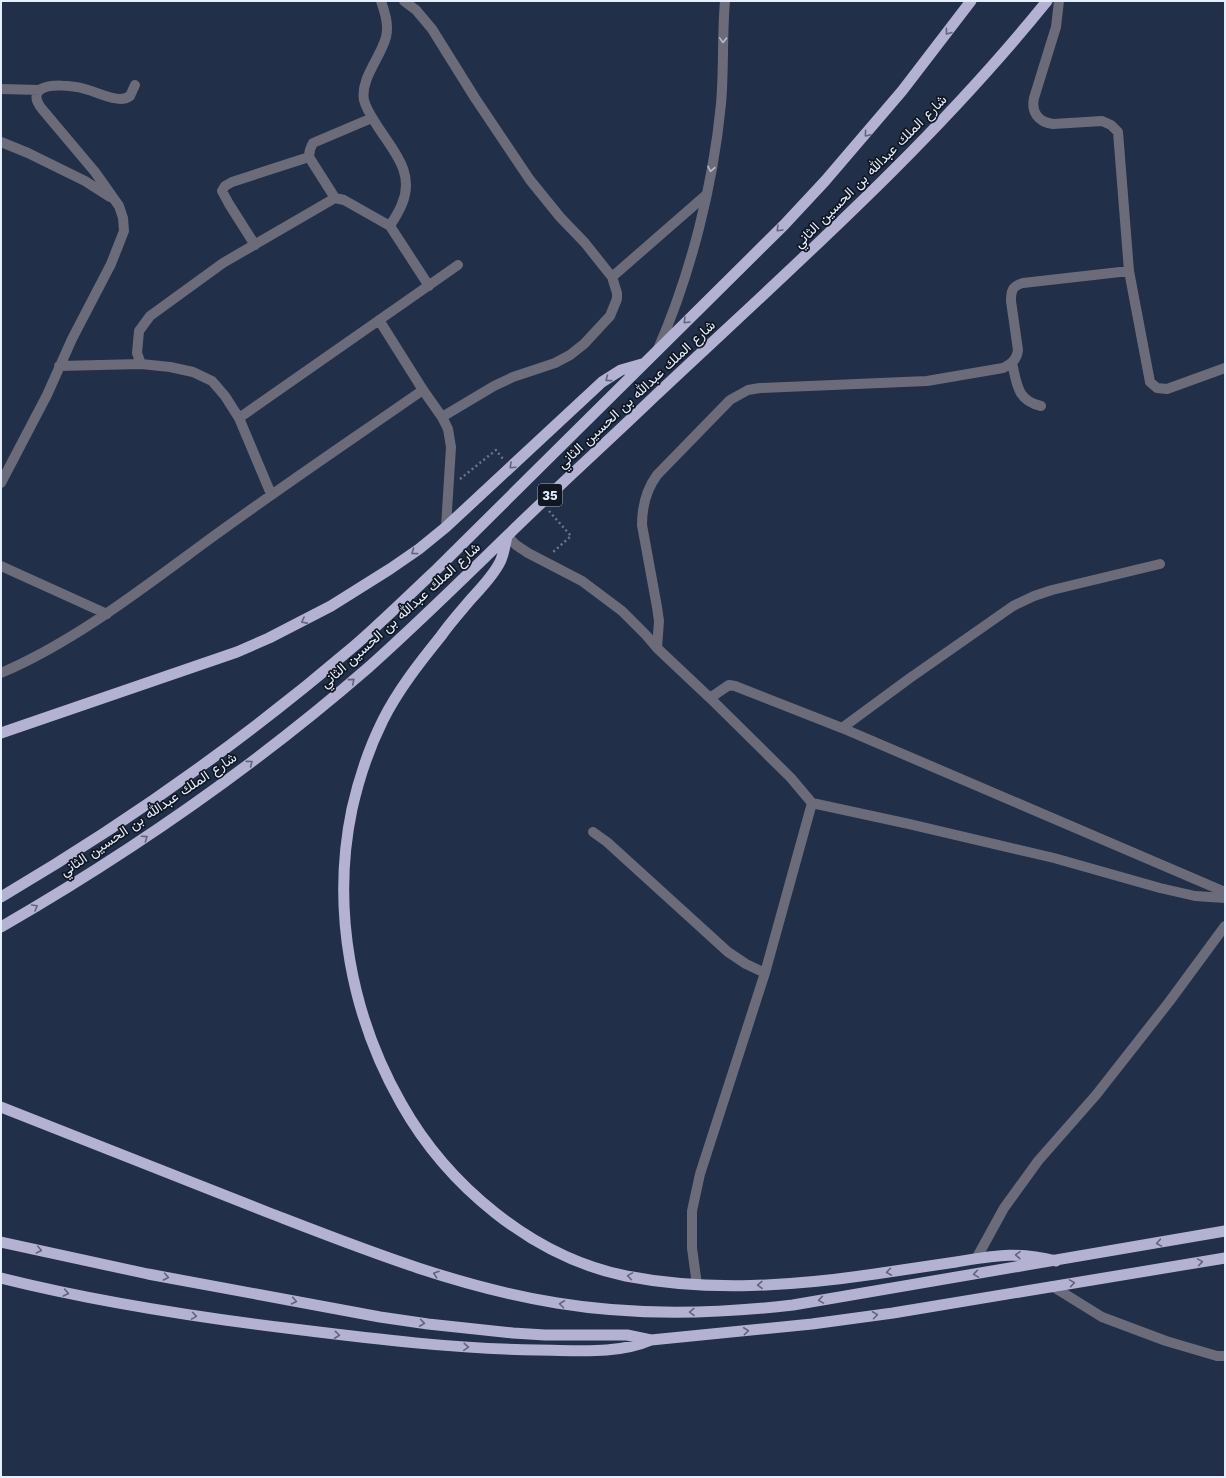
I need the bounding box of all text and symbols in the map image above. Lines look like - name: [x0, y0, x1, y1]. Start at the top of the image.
- one-way arrow: [946, 28, 953, 35]
- one-way arrow: [719, 37, 727, 43]
- street label: شارع الملك عبدالله بن الحسين الثاني: [790, 91, 953, 254]
- one-way arrow: [864, 129, 871, 136]
- one-way arrow: [707, 166, 715, 172]
- one-way arrow: [776, 225, 784, 232]
- one-way arrow: [683, 316, 691, 324]
- street label: شارع الملك عبدالله بن الحسين الثاني: [554, 317, 721, 474]
- one-way arrow: [605, 374, 612, 381]
- one-way arrow: [509, 462, 517, 469]
- road number: 35: [538, 484, 562, 506]
- street label: شارع الملك عبدالله بن الحسين الثاني: [317, 539, 486, 694]
- one-way arrow: [411, 547, 418, 555]
- one-way arrow: [301, 616, 308, 624]
- one-way arrow: [347, 679, 354, 686]
- street label: شارع الملك عبدالله بن الحسين الثاني: [57, 749, 242, 883]
- one-way arrow: [246, 760, 253, 767]
- one-way arrow: [140, 836, 147, 843]
- one-way arrow: [31, 905, 38, 912]
- one-way arrow: [1156, 1238, 1162, 1247]
- one-way arrow: [36, 1246, 42, 1254]
- one-way arrow: [1015, 1250, 1021, 1259]
- one-way arrow: [1197, 1258, 1203, 1267]
- one-way arrow: [886, 1267, 892, 1276]
- one-way arrow: [972, 1269, 979, 1278]
- one-way arrow: [432, 1270, 439, 1279]
- one-way arrow: [627, 1272, 633, 1281]
- one-way arrow: [163, 1273, 169, 1281]
- one-way arrow: [1069, 1279, 1075, 1288]
- one-way arrow: [757, 1281, 763, 1289]
- one-way arrow: [63, 1289, 69, 1297]
- one-way arrow: [818, 1295, 824, 1304]
- one-way arrow: [291, 1297, 297, 1305]
- one-way arrow: [559, 1300, 565, 1309]
- one-way arrow: [689, 1308, 695, 1316]
- one-way arrow: [191, 1311, 197, 1320]
- one-way arrow: [872, 1311, 878, 1320]
- one-way arrow: [419, 1318, 425, 1327]
- one-way arrow: [743, 1327, 749, 1336]
- one-way arrow: [334, 1330, 340, 1339]
- one-way arrow: [463, 1343, 469, 1352]

